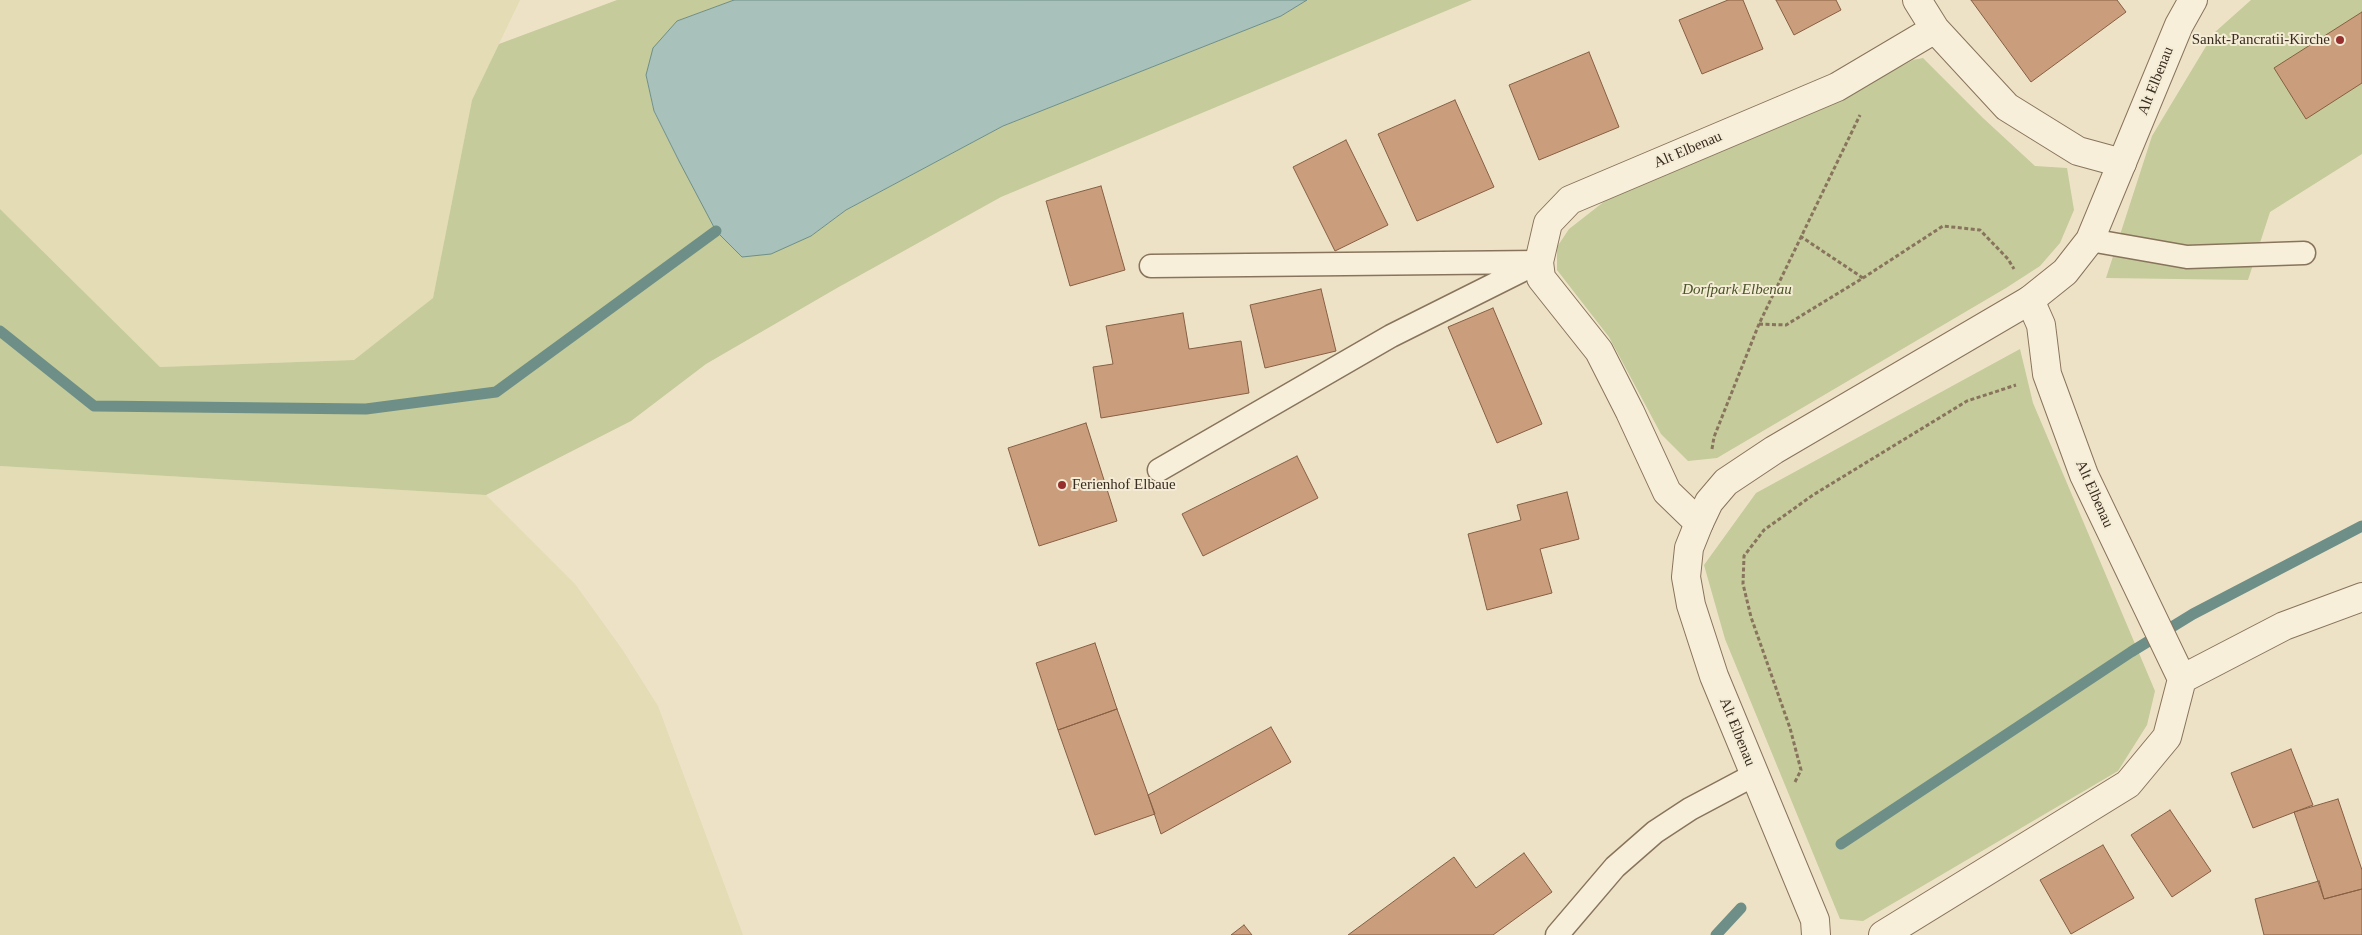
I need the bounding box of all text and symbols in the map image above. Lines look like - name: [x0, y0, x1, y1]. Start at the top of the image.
- place label: Sankt-Pancratii-Kirche: [2192, 31, 2330, 49]
- marker: Sankt-Pancratii-Kirche: [2334, 34, 2346, 46]
- street label: Alt Elbenau: [2134, 44, 2178, 118]
- street label: Alt Elbenau: [1651, 128, 1725, 172]
- park label: Dorfpark Elbenau: [1682, 281, 1792, 299]
- street label: Alt Elbenau: [2071, 457, 2117, 531]
- place label: Ferienhof Elbaue: [1072, 476, 1176, 494]
- marker: Ferienhof Elbaue: [1056, 479, 1068, 491]
- street label: Alt Elbenau: [1715, 695, 1759, 769]

